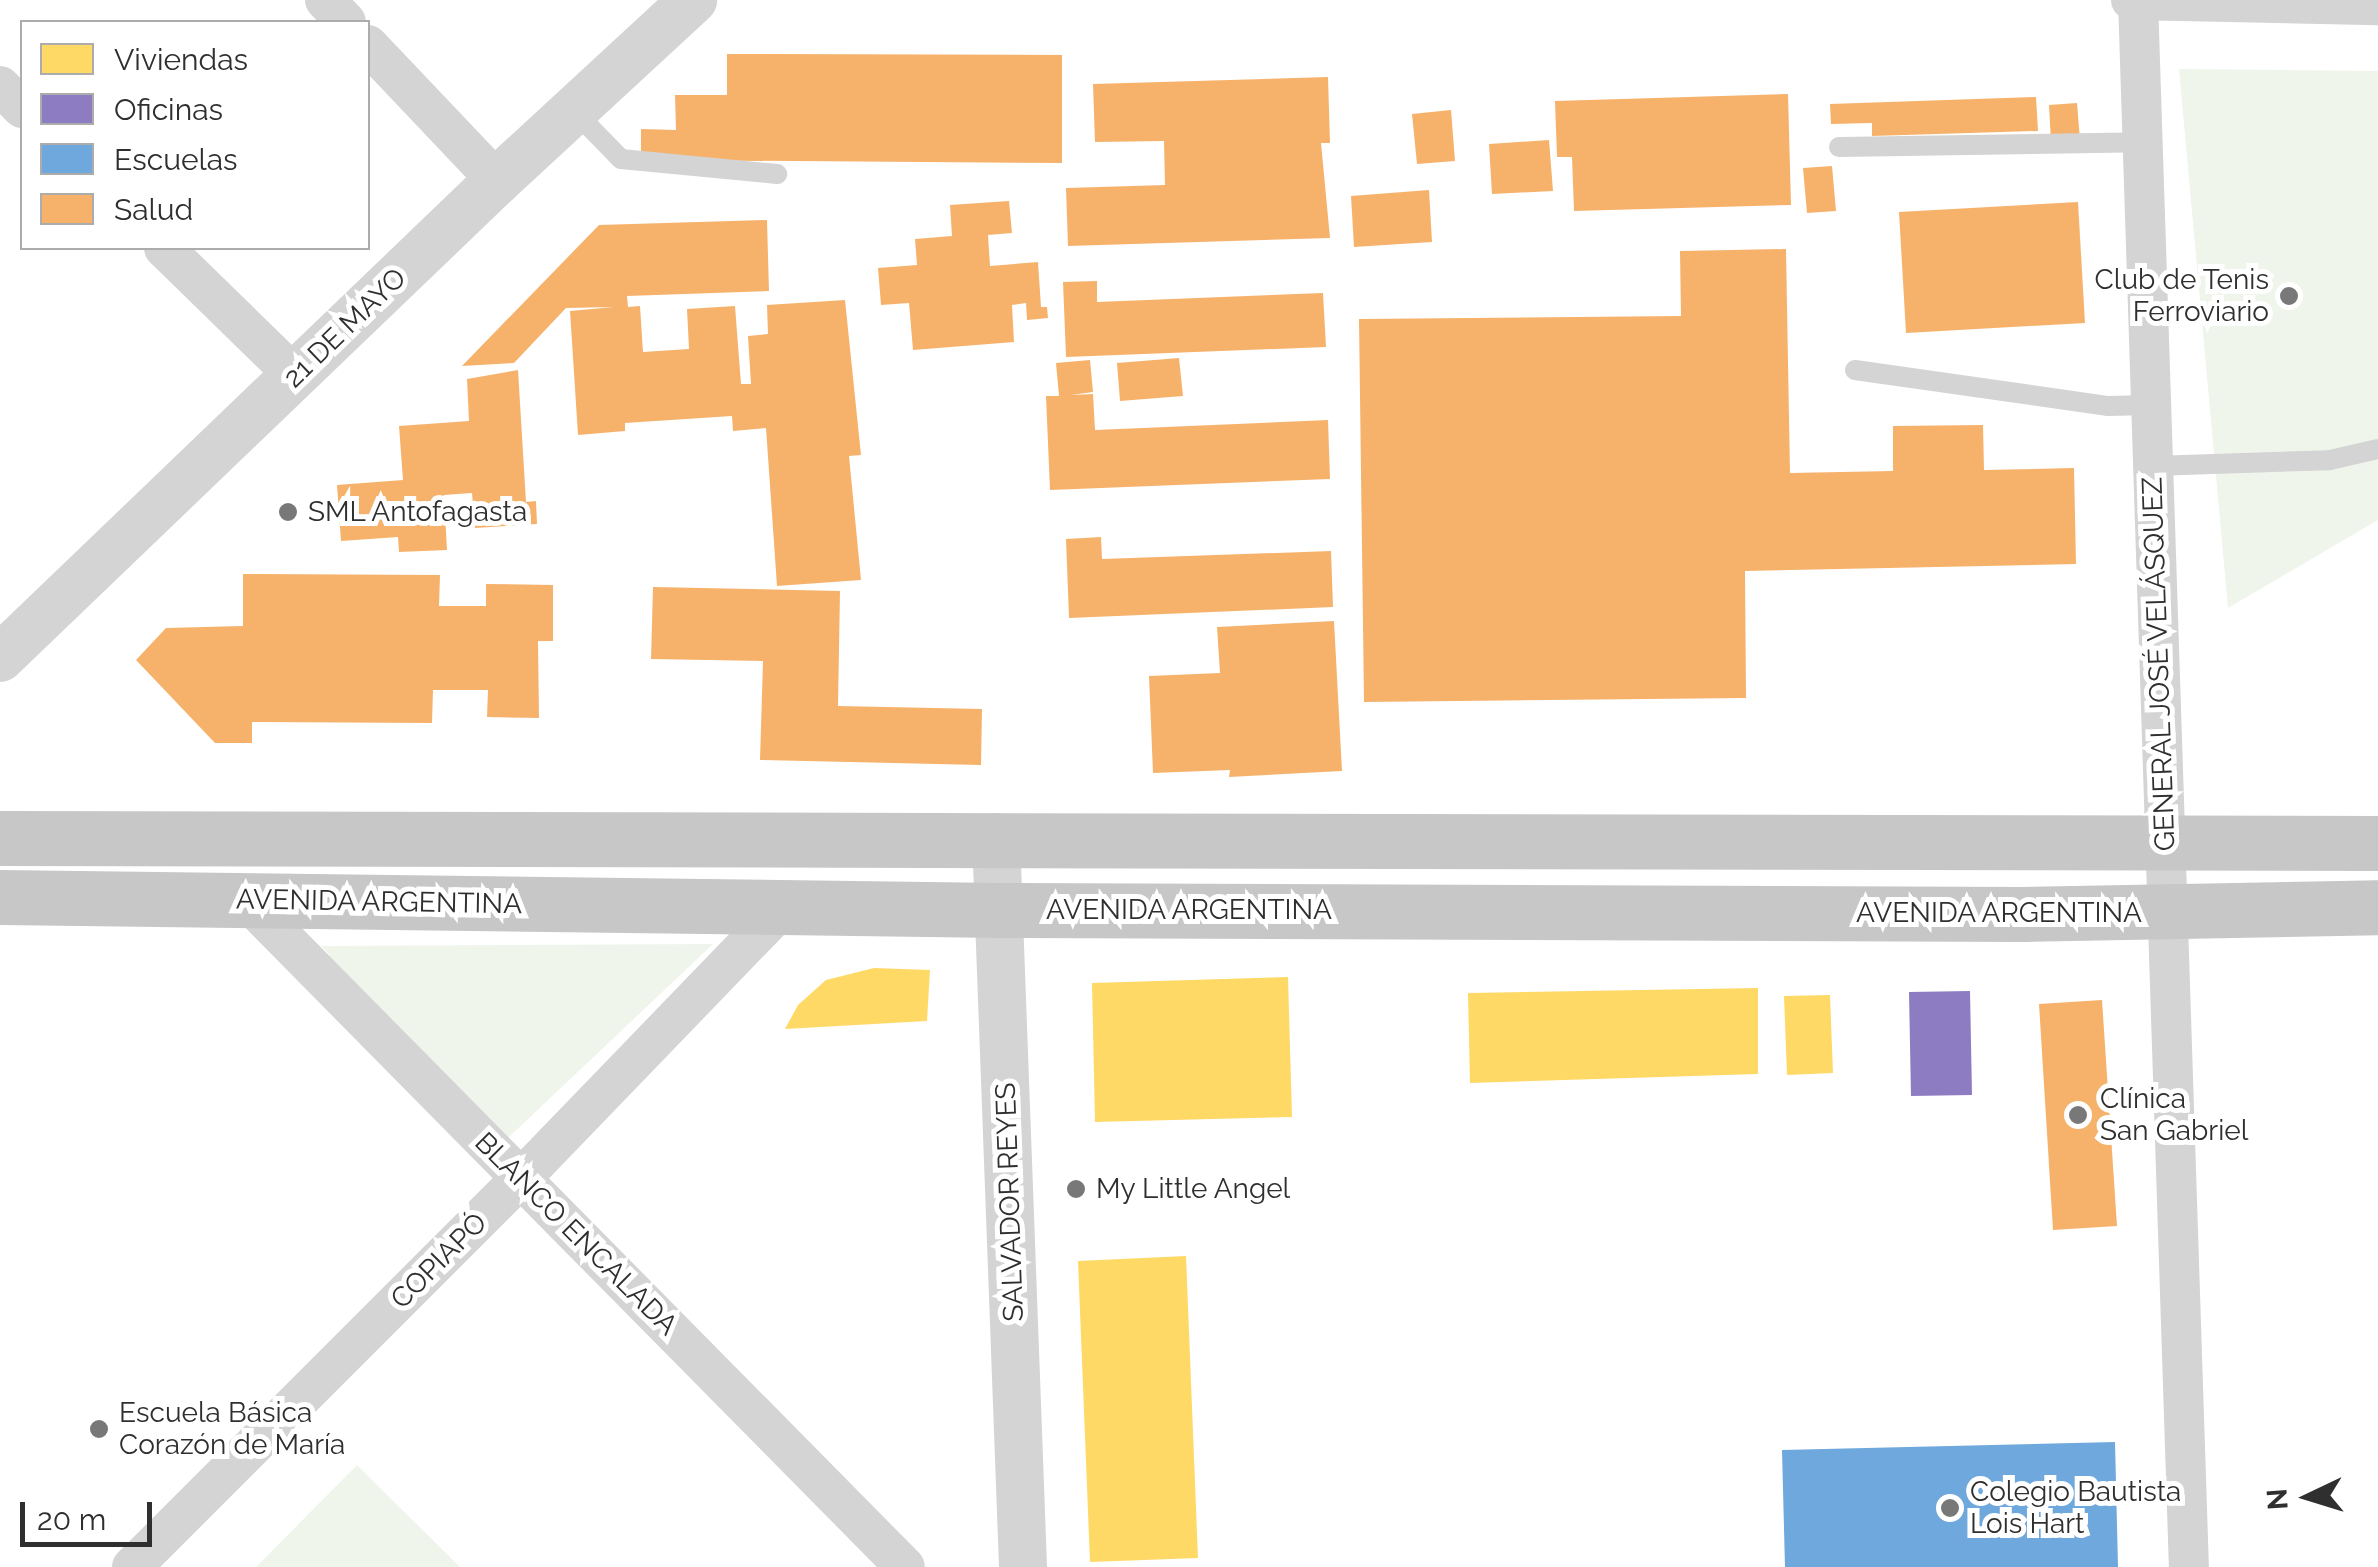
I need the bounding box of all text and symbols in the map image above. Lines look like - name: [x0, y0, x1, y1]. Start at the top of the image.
- legend: [20, 20, 370, 250]
- text: Viviendas: [114, 42, 248, 77]
- text: Oficinas: [114, 92, 223, 127]
- text: Escuelas: [114, 142, 238, 177]
- text: Salud: [114, 192, 193, 227]
- street label: 21 DE MAYO: [277, 261, 413, 395]
- place label: Club de Tenis Ferroviario: [2094, 263, 2269, 329]
- marker: Club de Tenis Ferroviario: [2278, 285, 2300, 307]
- street label: GENERAL JOSÉ VELÁSQUEZ: [2136, 475, 2182, 853]
- place label: SML Antofagasta: [308, 495, 529, 529]
- marker: SML Antofagasta: [277, 501, 299, 523]
- street label: AVENIDA ARGENTINA: [235, 883, 523, 921]
- street label: AVENIDA ARGENTINA: [1045, 893, 1333, 927]
- street label: AVENIDA ARGENTINA: [1855, 896, 2143, 930]
- street label: SALVADOR REYES: [989, 1082, 1031, 1322]
- place label: Clínica San Gabriel: [2100, 1082, 2248, 1148]
- marker: Clínica San Gabriel: [2065, 1102, 2091, 1128]
- street label: BLANCO ENCALADA: [468, 1126, 684, 1342]
- place label: My Little Angel: [1096, 1172, 1292, 1206]
- marker: My Little Angel: [1065, 1178, 1087, 1200]
- street label: COPIAPÓ: [384, 1206, 494, 1316]
- place label: Escuela Básica Corazón de María: [119, 1396, 345, 1462]
- marker: Escuela Básica Corazón de María: [88, 1418, 110, 1440]
- north arrow: [2258, 1447, 2358, 1547]
- place label: Colegio Bautista Lois Hart: [1970, 1475, 2181, 1541]
- scale bar: [25, 1482, 158, 1544]
- text: N: [2260, 1487, 2295, 1511]
- marker: Colegio Bautista Lois Hart: [1939, 1497, 1961, 1519]
- text: 20 m: [37, 1502, 106, 1537]

